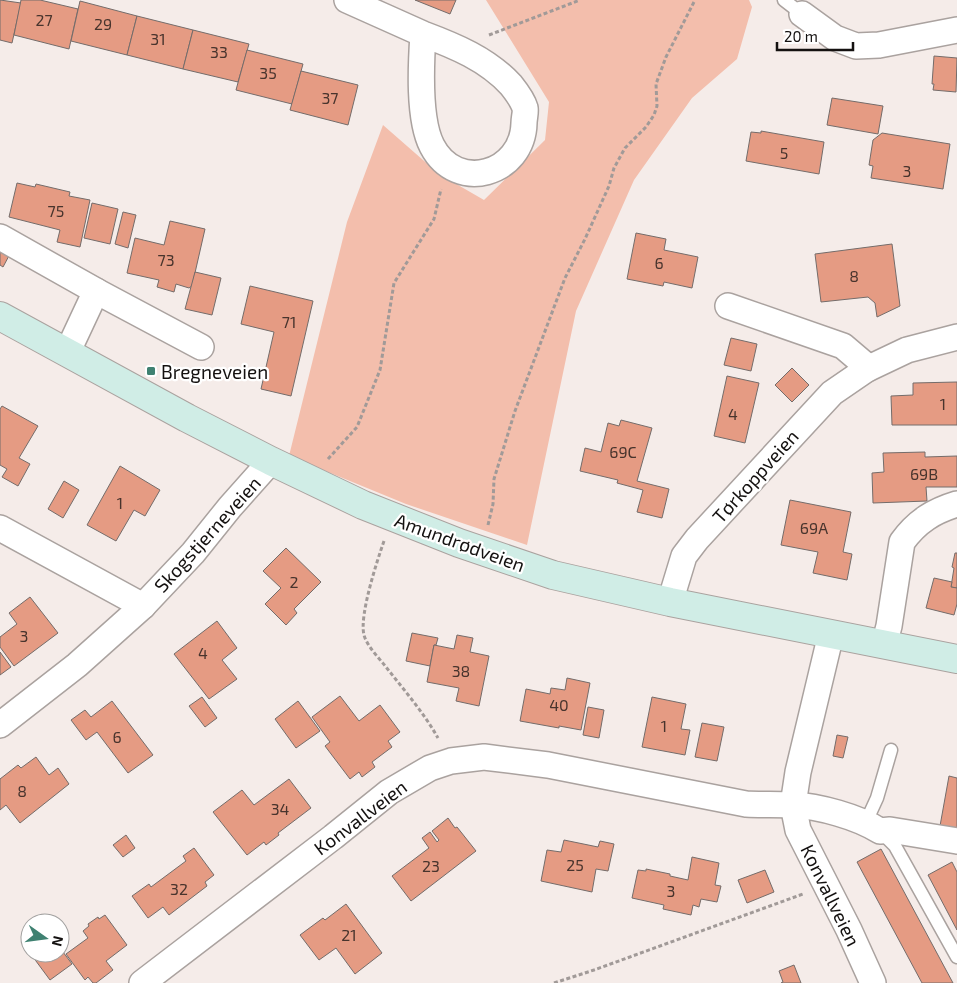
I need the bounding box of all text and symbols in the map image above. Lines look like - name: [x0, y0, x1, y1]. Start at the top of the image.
- house number: 27: [35, 10, 53, 29]
- house number: 29: [94, 14, 112, 33]
- scale bar: [777, 20, 853, 52]
- text: 20 m: [784, 27, 818, 45]
- house number: 31: [150, 29, 166, 48]
- house number: 33: [210, 42, 228, 61]
- house number: 35: [259, 63, 277, 82]
- house number: 37: [321, 88, 339, 107]
- house number: 5: [780, 143, 788, 162]
- house number: 3: [903, 161, 911, 180]
- house number: 75: [48, 201, 64, 220]
- house number: 73: [157, 250, 175, 269]
- house number: 6: [654, 253, 664, 272]
- house number: 8: [849, 266, 859, 285]
- house number: 71: [282, 312, 296, 331]
- place label: Bregneveien: [161, 360, 268, 383]
- marker: Bregneveien: [145, 365, 157, 377]
- house number: 1: [940, 394, 946, 413]
- house number: 4: [728, 404, 738, 423]
- street label: Tørkoppveien: [707, 425, 803, 527]
- house number: 69C: [609, 442, 637, 461]
- house number: 69B: [910, 464, 938, 483]
- street label: Skogstjerneveien: [149, 471, 265, 597]
- house number: 1: [117, 493, 123, 512]
- street label: Amundrødveien: [392, 508, 528, 576]
- house number: 69A: [800, 518, 828, 537]
- house number: 2: [290, 572, 299, 591]
- house number: 3: [20, 626, 28, 645]
- house number: 4: [198, 643, 208, 662]
- house number: 38: [452, 661, 470, 680]
- house number: 40: [549, 695, 569, 714]
- house number: 1: [661, 716, 667, 735]
- house number: 6: [112, 727, 122, 746]
- street label: Konvallveien: [309, 775, 411, 859]
- house number: 8: [17, 781, 27, 800]
- house number: 34: [271, 799, 290, 818]
- street label: Konvallveien: [797, 840, 865, 950]
- house number: 25: [566, 855, 584, 874]
- house number: 23: [422, 856, 440, 875]
- house number: 32: [170, 879, 188, 898]
- house number: 3: [667, 881, 675, 900]
- north arrow: [20, 913, 70, 963]
- house number: 21: [341, 925, 357, 944]
- text: N: [49, 934, 68, 948]

